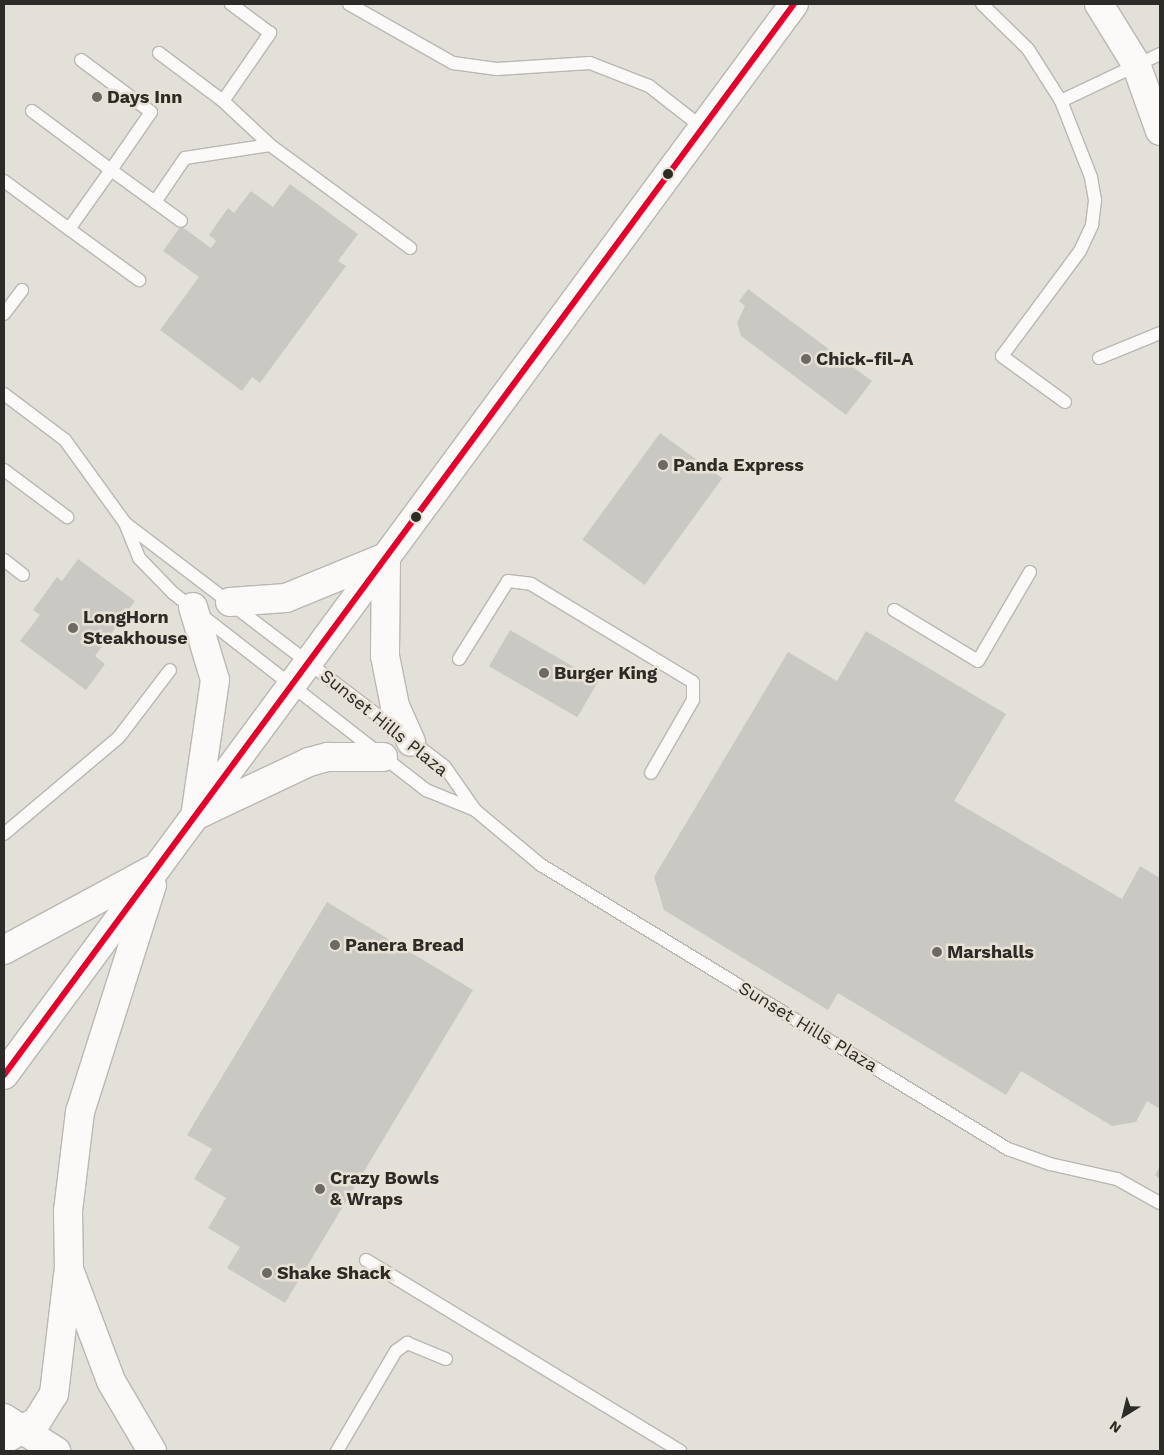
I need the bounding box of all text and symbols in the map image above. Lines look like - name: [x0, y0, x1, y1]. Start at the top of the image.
- place label: Days Inn: [107, 86, 182, 108]
- marker: Days Inn: [91, 91, 103, 103]
- unlabelled marker: [663, 169, 673, 179]
- place label: Chick-fil-A: [816, 348, 914, 370]
- marker: Chick-fil-A: [800, 353, 812, 365]
- place label: Panda Express: [673, 454, 804, 476]
- marker: Panda Express: [657, 459, 669, 471]
- unlabelled marker: [411, 512, 421, 522]
- place label: LongHorn Steakhouse: [83, 607, 188, 650]
- marker: LongHorn Steakhouse: [67, 622, 79, 634]
- place label: Burger King: [554, 662, 657, 684]
- street label: Sunset Hills Plaza: [316, 665, 452, 781]
- marker: Burger King: [538, 667, 550, 679]
- place label: Panera Bread: [345, 934, 464, 956]
- marker: Panera Bread: [329, 939, 341, 951]
- place label: Marshalls: [947, 941, 1034, 963]
- marker: Marshalls: [931, 946, 943, 958]
- street label: Sunset Hills Plaza: [735, 977, 881, 1077]
- place label: Crazy Bowls & Wraps: [330, 1168, 439, 1210]
- marker: Crazy Bowls & Wraps: [314, 1183, 326, 1195]
- place label: Shake Shack: [277, 1262, 391, 1284]
- marker: Shake Shack: [261, 1267, 273, 1279]
- north arrow: [1099, 1390, 1149, 1440]
- text: N: [1106, 1418, 1124, 1437]

